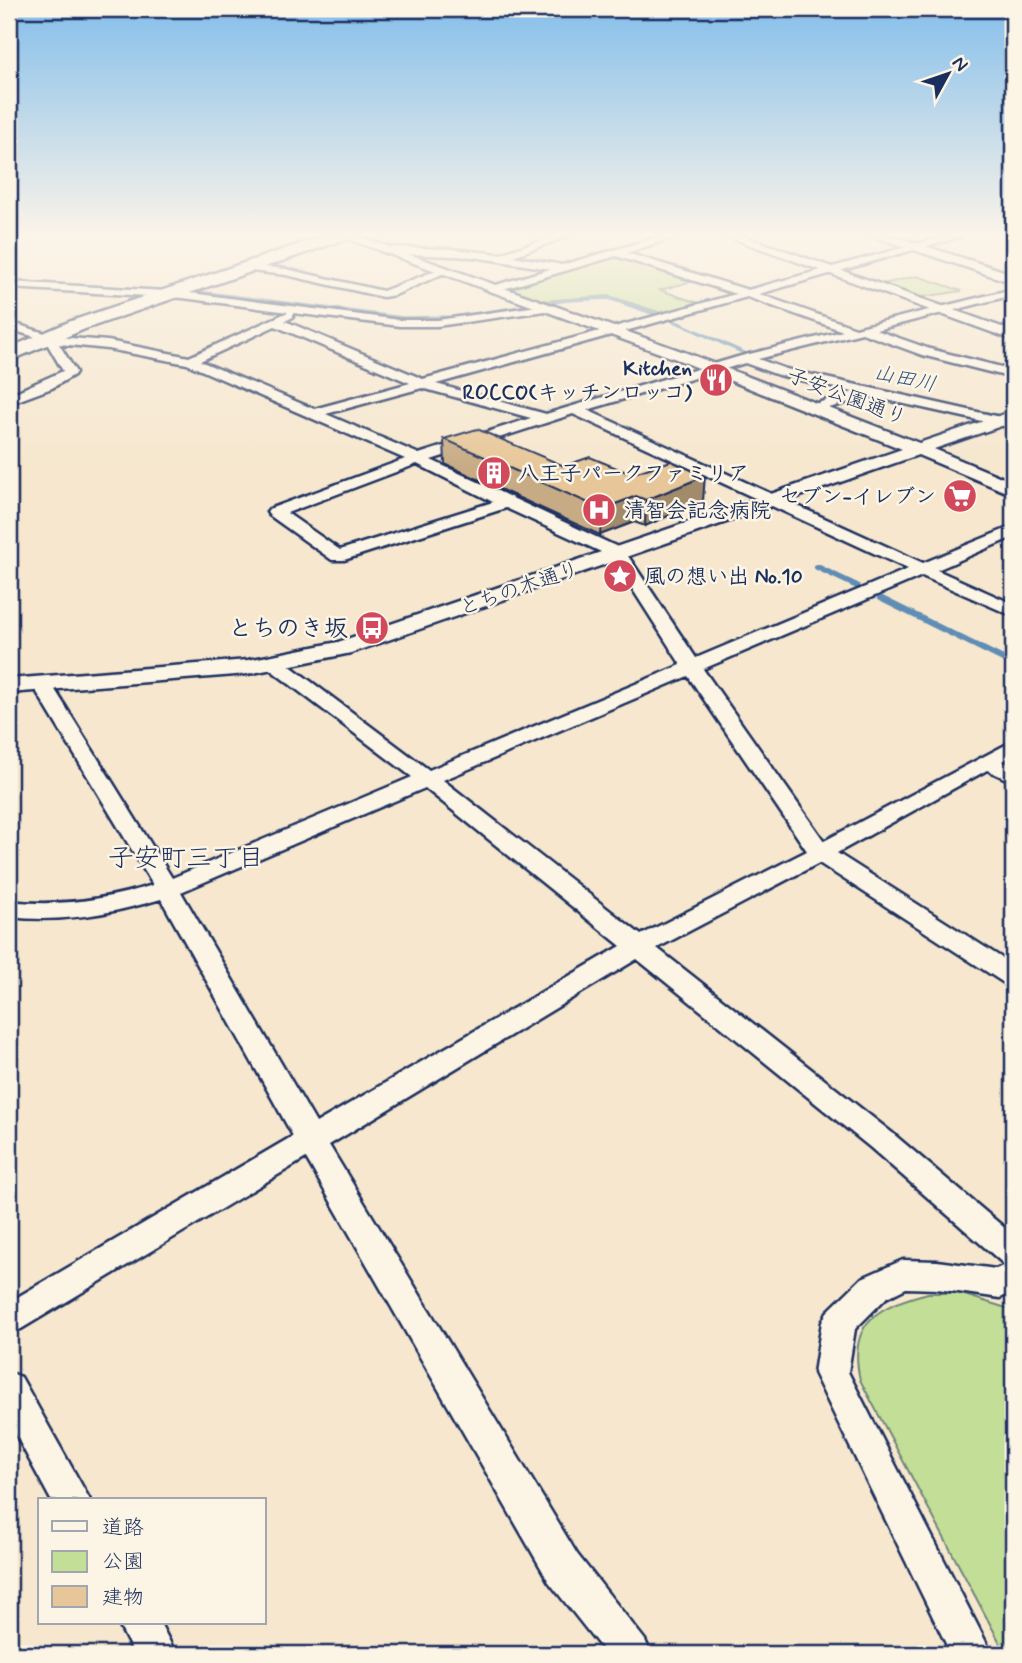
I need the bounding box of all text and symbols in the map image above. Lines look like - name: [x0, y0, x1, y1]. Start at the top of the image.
- north arrow: [914, 38, 984, 108]
- text: N: [946, 51, 974, 77]
- place label: Kitchen ROCCO(キッチンロッコ): [463, 355, 693, 407]
- water label: 山田川: [871, 359, 939, 399]
- restaurant icon: Kitchen ROCCO(キッチンロッコ): [697, 361, 735, 399]
- street label: 子安公園通り: [783, 361, 910, 433]
- building icon: 八王子パークファミリア: [475, 454, 513, 492]
- place label: 八王子パークファミリア: [518, 460, 749, 488]
- supermarket icon: セブン-イレブン: [941, 477, 979, 515]
- place label: セブン-イレブン: [780, 483, 936, 511]
- hospital icon: 清智会記念病院: [580, 491, 618, 529]
- place label: 清智会記念病院: [624, 497, 771, 525]
- street label: とちの木通り: [455, 555, 583, 623]
- place icon: 風の想い出 No.10: [601, 557, 639, 595]
- place label: 風の想い出 No.10: [644, 563, 803, 591]
- bus stop icon: とちのき坂: [353, 609, 391, 647]
- place label: とちのき坂: [228, 614, 348, 645]
- district label: 子安町三丁目: [108, 842, 264, 876]
- legend: [38, 1498, 266, 1624]
- text: 道路: [102, 1514, 144, 1542]
- text: 公園: [102, 1548, 144, 1576]
- text: 建物: [102, 1584, 144, 1612]

